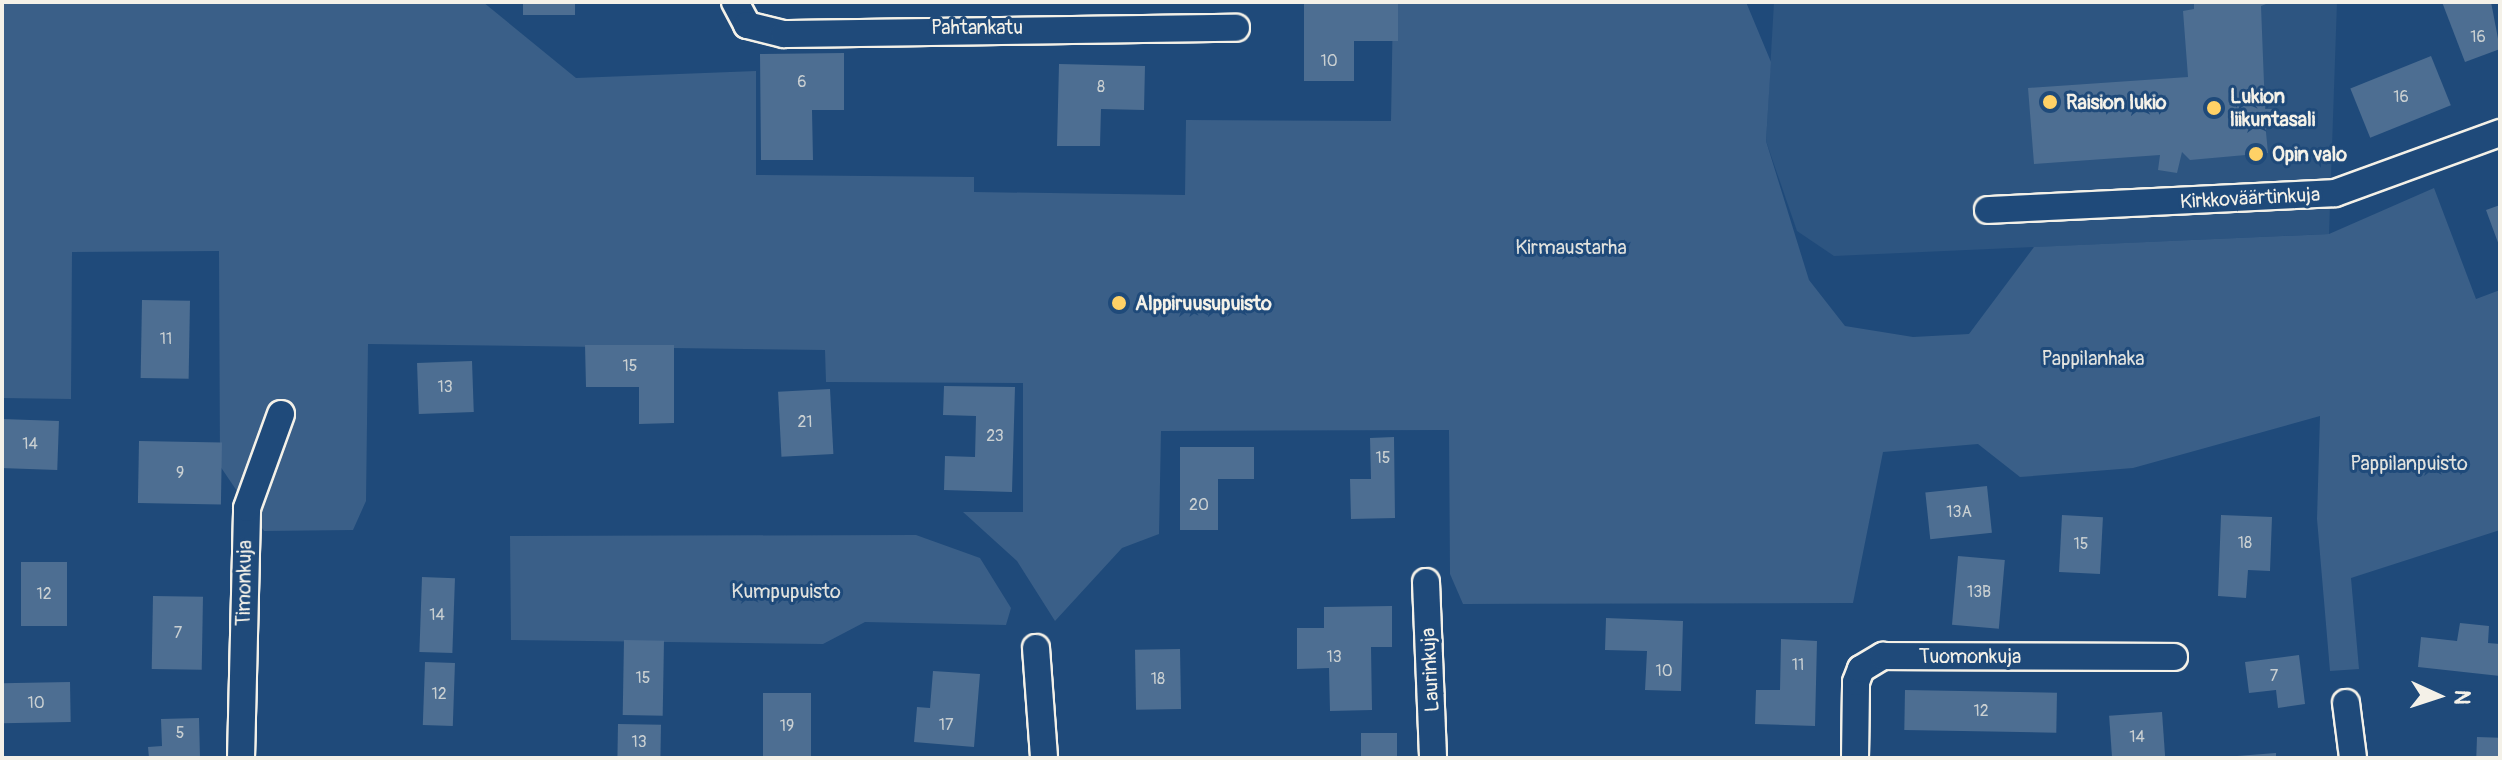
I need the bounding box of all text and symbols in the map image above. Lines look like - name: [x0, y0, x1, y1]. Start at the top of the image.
- street label: Pahtankatu: [931, 15, 1023, 39]
- house number: 16: [2470, 27, 2486, 47]
- house number: 10: [1320, 51, 1338, 71]
- house number: 6: [797, 72, 807, 92]
- house number: 8: [1097, 77, 1105, 97]
- place label: Lukion liikuntasali: [2230, 84, 2315, 131]
- house number: 16: [2393, 87, 2409, 107]
- place label: Raision lukio: [2066, 90, 2167, 114]
- marker: Raision lukio: [2041, 93, 2059, 111]
- marker: Lukion liikuntasali: [2205, 99, 2223, 117]
- place label: Opin valo: [2272, 142, 2347, 166]
- marker: Opin valo: [2247, 145, 2265, 163]
- street label: Kirkkoväärtinkuja: [2179, 182, 2321, 214]
- park label: Kirmaustarha: [1515, 235, 1627, 259]
- place label: Alppiruusupuisto: [1135, 291, 1272, 315]
- marker: Alppiruusupuisto: [1110, 294, 1128, 312]
- house number: 11: [160, 329, 172, 349]
- park label: Pappilanhaka: [2041, 346, 2145, 370]
- house number: 15: [623, 356, 637, 376]
- house number: 13: [437, 377, 453, 397]
- house number: 21: [797, 412, 813, 432]
- house number: 23: [986, 426, 1004, 446]
- house number: 14: [22, 434, 38, 454]
- house number: 15: [1376, 448, 1390, 468]
- park label: Pappilanpuisto: [2350, 451, 2468, 475]
- house number: 9: [176, 463, 184, 483]
- house number: 20: [1189, 495, 1209, 515]
- house number: 13A: [1946, 502, 1972, 522]
- house number: 18: [2238, 533, 2252, 553]
- house number: 15: [2074, 534, 2088, 554]
- street label: Timonkuja: [231, 540, 257, 626]
- park label: Kumpupuisto: [731, 579, 841, 603]
- house number: 13B: [1967, 582, 1991, 602]
- house number: 12: [36, 584, 52, 604]
- house number: 14: [429, 605, 445, 625]
- house number: 7: [174, 623, 182, 643]
- street label: Laurinkuja: [1416, 627, 1444, 713]
- street label: Tuomonkuja: [1919, 644, 2021, 668]
- house number: 13: [1326, 647, 1342, 667]
- house number: 11: [1792, 655, 1804, 675]
- north arrow: [2398, 656, 2478, 736]
- house number: 10: [1655, 661, 1673, 681]
- house number: 7: [2270, 666, 2278, 686]
- house number: 15: [636, 668, 650, 688]
- house number: 18: [1151, 669, 1165, 689]
- house number: 12: [431, 684, 447, 704]
- text: N: [2448, 689, 2476, 705]
- house number: 10: [27, 693, 45, 713]
- house number: 12: [1973, 701, 1989, 721]
- house number: 17: [939, 715, 953, 735]
- house number: 19: [780, 716, 794, 736]
- house number: 5: [176, 723, 184, 743]
- house number: 14: [2129, 727, 2145, 747]
- house number: 13: [631, 732, 647, 752]

